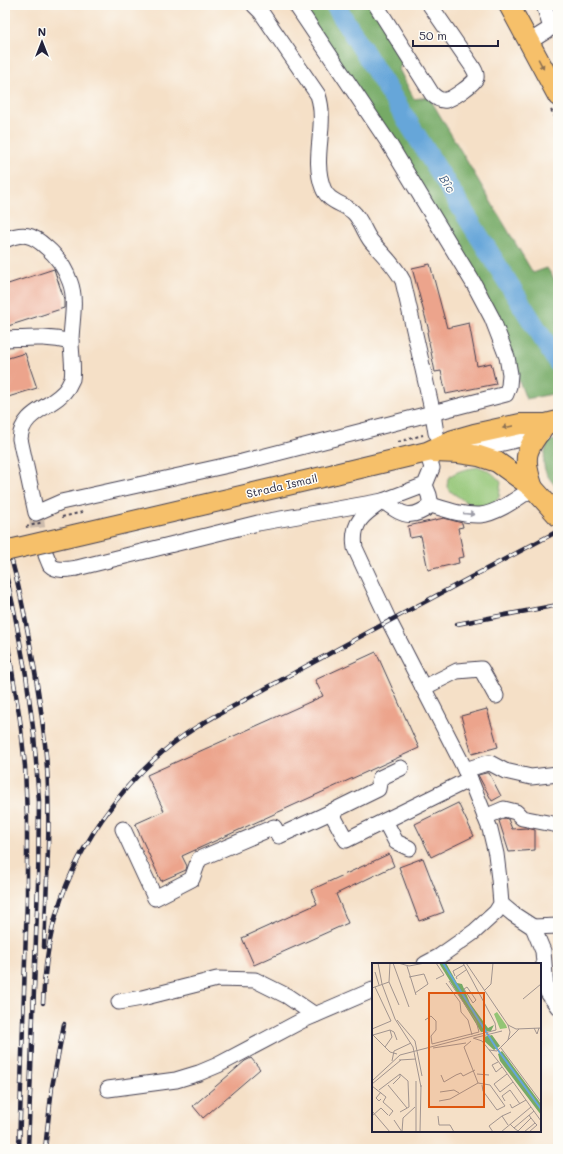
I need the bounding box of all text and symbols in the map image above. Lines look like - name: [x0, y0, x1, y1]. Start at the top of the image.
- north arrow: [22, 22, 62, 62]
- scale bar: [413, 22, 498, 48]
- text: N: [38, 24, 46, 39]
- text: 50 m: [419, 27, 447, 43]
- one-way arrow: [537, 58, 544, 70]
- water label: Bîc: [436, 171, 459, 195]
- one-way arrow: [501, 424, 514, 430]
- street label: Strada Ismail: [245, 470, 319, 501]
- one-way arrow: [463, 511, 475, 518]
- inset map: [372, 963, 541, 1132]

